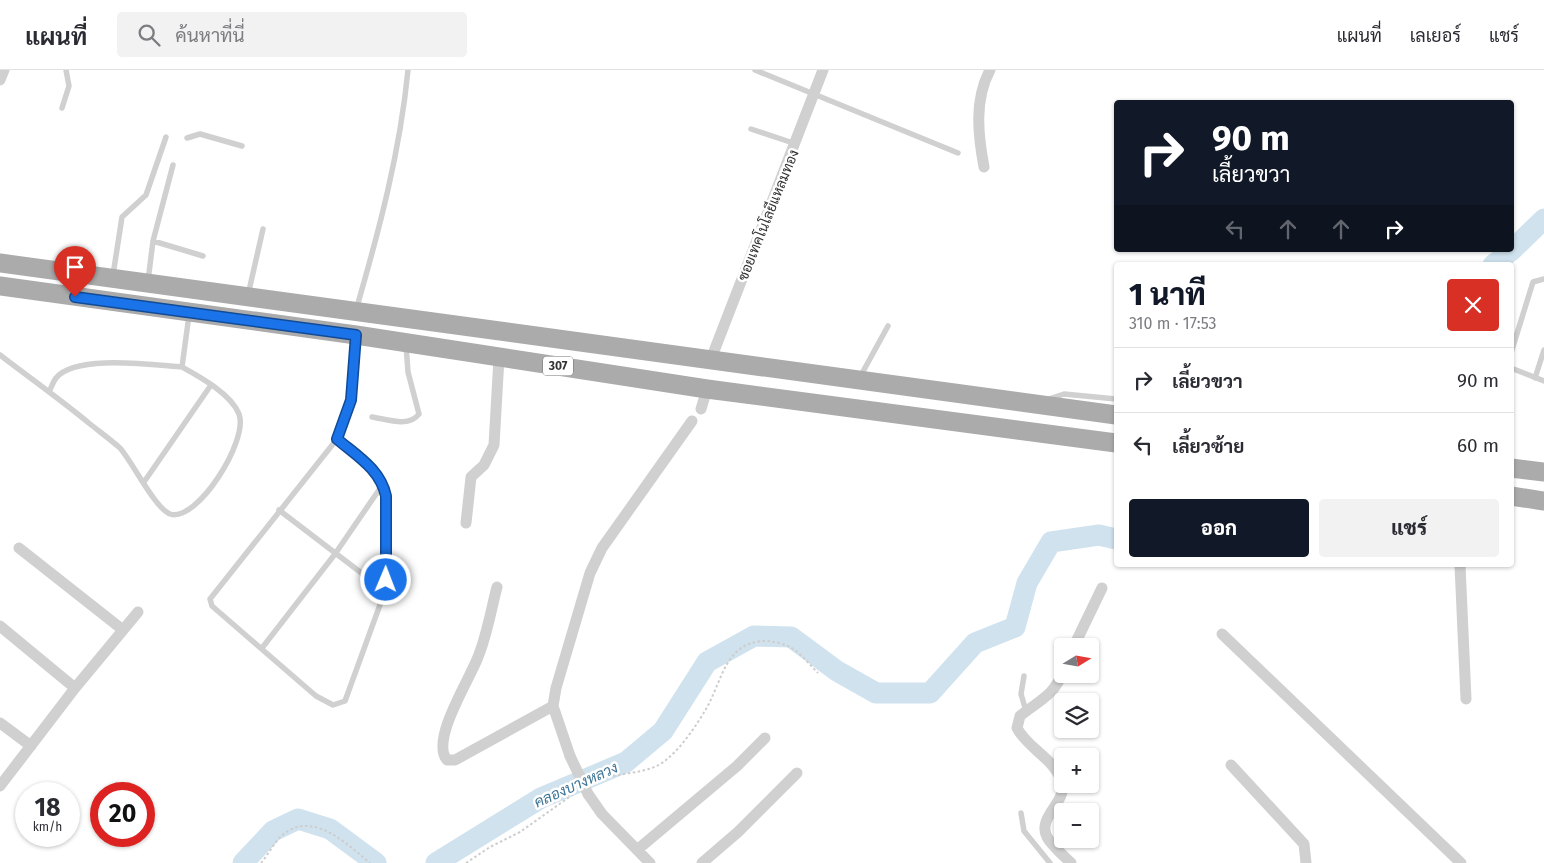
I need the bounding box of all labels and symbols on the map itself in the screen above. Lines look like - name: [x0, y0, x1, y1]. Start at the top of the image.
- street label: ซอยเทคโนโลยีแหลมทอง: [733, 147, 803, 283]
- pin: [54, 246, 96, 297]
- road number: 307: [543, 356, 573, 376]
- position arrow: [359, 553, 411, 605]
- north arrow: [1054, 638, 1099, 682]
- water label: คลองบางหลวง: [531, 758, 621, 811]
- speed limit sign: 20: [90, 782, 155, 847]

